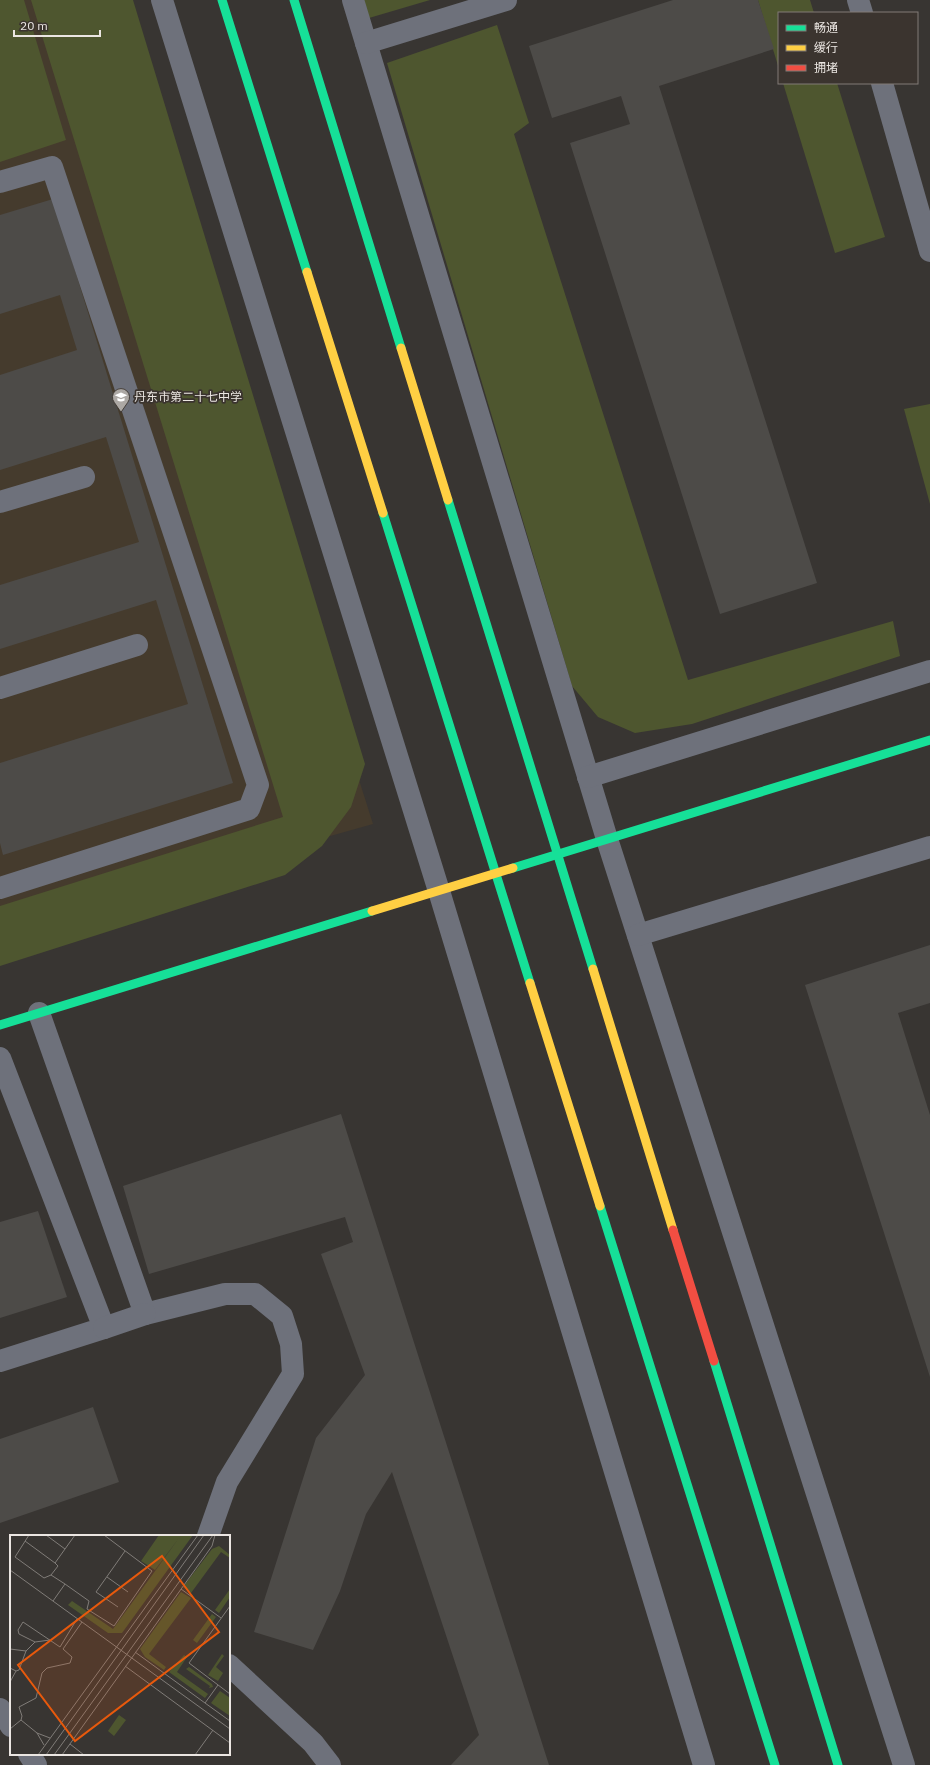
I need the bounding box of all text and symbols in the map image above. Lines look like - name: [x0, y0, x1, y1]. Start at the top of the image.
- scale bar: [14, 12, 100, 38]
- legend: [778, 12, 918, 84]
- text: 20 m: [20, 18, 48, 33]
- text: 畅通: [814, 20, 838, 35]
- text: 缓行: [814, 40, 838, 55]
- text: 拥堵: [814, 60, 838, 75]
- school or university icon: 丹东市第二十七中学: [111, 387, 131, 412]
- place label: 丹东市第二十七中学: [134, 389, 242, 404]
- inset map: [10, 1535, 230, 1755]

